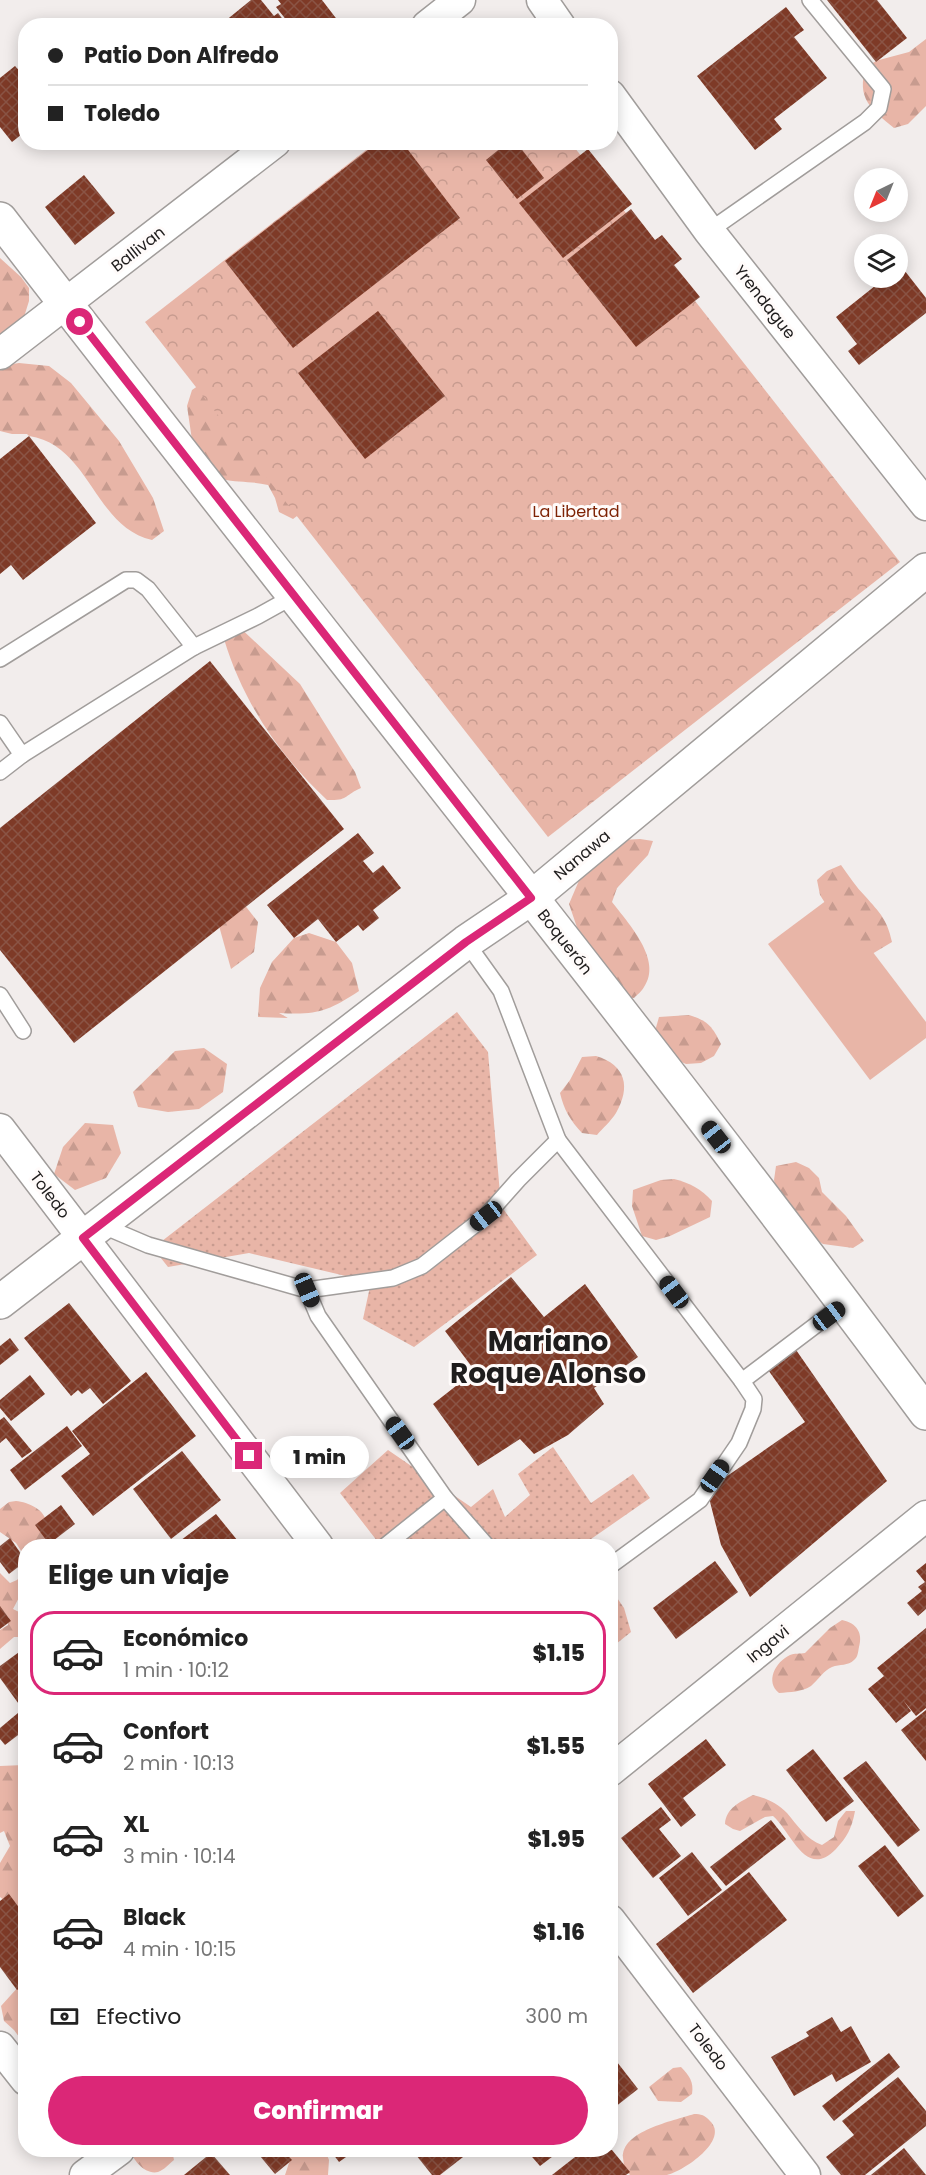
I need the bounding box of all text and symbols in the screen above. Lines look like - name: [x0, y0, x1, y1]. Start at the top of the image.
- text: Patio Don Alfredo: [84, 40, 279, 71]
- text: Toledo: [84, 98, 160, 129]
- north arrow: [854, 168, 908, 222]
- map controls: [854, 168, 908, 288]
- street label: Ballivan: [106, 221, 170, 277]
- button: layers: [854, 234, 908, 288]
- street label: Yrendague: [729, 260, 801, 344]
- route start: [66, 308, 93, 335]
- park label: La Libertad: [532, 500, 620, 523]
- street label: Nanawa: [549, 825, 615, 885]
- street label: Boquerón: [532, 904, 598, 980]
- car: [698, 1117, 734, 1157]
- street label: Toledo: [25, 1167, 75, 1223]
- car: [466, 1198, 506, 1234]
- car: [292, 1270, 322, 1310]
- car: [656, 1272, 692, 1312]
- car: [809, 1298, 849, 1334]
- district label: Mariano Roque Alonso: [450, 1322, 646, 1393]
- car: [382, 1413, 418, 1453]
- callout: 1 min: [270, 1435, 369, 1477]
- route end: [235, 1442, 262, 1469]
- text: 1 min: [293, 1443, 346, 1471]
- car: [697, 1456, 733, 1496]
- text: Elige un viaje: [48, 1556, 229, 1593]
- street label: Ingavi: [742, 1620, 794, 1668]
- text: Económico: [123, 1623, 248, 1654]
- icon: car: [51, 1626, 105, 1680]
- text: $1.15: [532, 1638, 585, 1669]
- text: 1 min · 10:12: [123, 1656, 229, 1684]
- text: Confort: [123, 1716, 209, 1747]
- icon: car: [51, 1719, 105, 1773]
- text: $1.55: [527, 1731, 585, 1762]
- text: 2 min · 10:13: [123, 1749, 234, 1777]
- text: XL: [123, 1809, 149, 1840]
- icon: car: [51, 1812, 105, 1866]
- text: $1.95: [528, 1824, 585, 1855]
- text: 3 min · 10:14: [123, 1842, 236, 1870]
- text: Black: [123, 1902, 186, 1933]
- icon: car: [51, 1905, 105, 1959]
- text: $1.16: [533, 1917, 585, 1948]
- text: 4 min · 10:15: [123, 1935, 236, 1963]
- icon: cash: [48, 2000, 81, 2033]
- text: Efectivo: [96, 2001, 181, 2032]
- text: 300 m: [525, 2002, 588, 2030]
- street label: Toledo: [683, 2019, 733, 2075]
- button: Confirmar: [48, 2076, 588, 2145]

